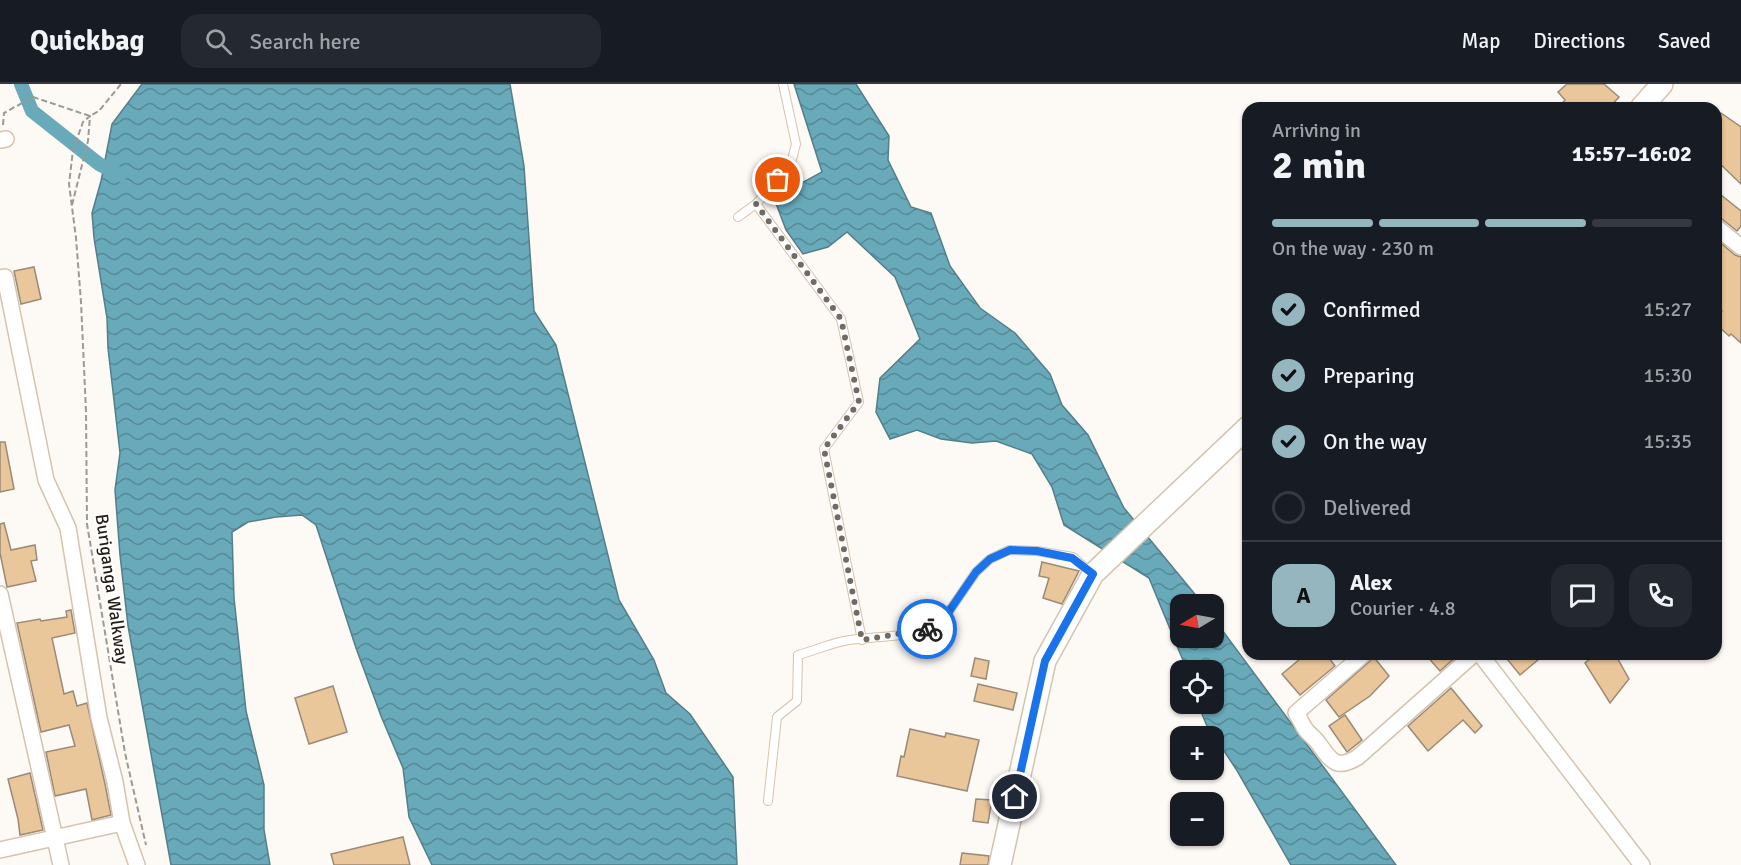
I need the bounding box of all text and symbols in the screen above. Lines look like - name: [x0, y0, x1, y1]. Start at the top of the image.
- search box: [181, 14, 601, 68]
- text: Quickbag: [30, 24, 145, 58]
- icon: search: [202, 25, 235, 58]
- text: Search here: [250, 28, 361, 55]
- text: Map: [1462, 28, 1500, 54]
- text: Directions: [1533, 28, 1625, 54]
- text: Saved: [1658, 28, 1711, 54]
- text: Arriving in: [1272, 118, 1361, 143]
- text: 15:57–16:02: [1572, 140, 1692, 167]
- text: 2 min: [1272, 141, 1366, 189]
- pin: [752, 154, 803, 205]
- icon: bag: [761, 163, 794, 196]
- text: On the way · 230 m: [1272, 236, 1434, 261]
- icon: check: [1272, 293, 1305, 326]
- text: Confirmed: [1323, 296, 1421, 323]
- text: 15:27: [1643, 297, 1692, 322]
- icon: check: [1272, 359, 1305, 392]
- text: Preparing: [1323, 362, 1415, 389]
- text: 15:30: [1643, 363, 1692, 388]
- icon: check: [1272, 425, 1305, 458]
- text: On the way: [1323, 428, 1427, 455]
- text: 15:35: [1643, 429, 1692, 454]
- text: Delivered: [1323, 494, 1411, 521]
- street label: Buriganga Walkway: [91, 512, 134, 666]
- button: chat: [1551, 564, 1614, 627]
- button: phone: [1629, 564, 1692, 627]
- text: Alex: [1350, 569, 1392, 596]
- text: A: [1296, 582, 1311, 609]
- north arrow: [1170, 594, 1224, 648]
- map controls: [1170, 594, 1224, 846]
- text: Courier · 4.8: [1350, 596, 1456, 621]
- courier: [897, 599, 957, 659]
- icon: bike: [911, 613, 944, 646]
- button: locate: [1170, 660, 1224, 714]
- button: +: [1170, 726, 1224, 780]
- pin: [989, 771, 1040, 822]
- icon: home: [998, 780, 1031, 813]
- button: −: [1170, 792, 1224, 846]

